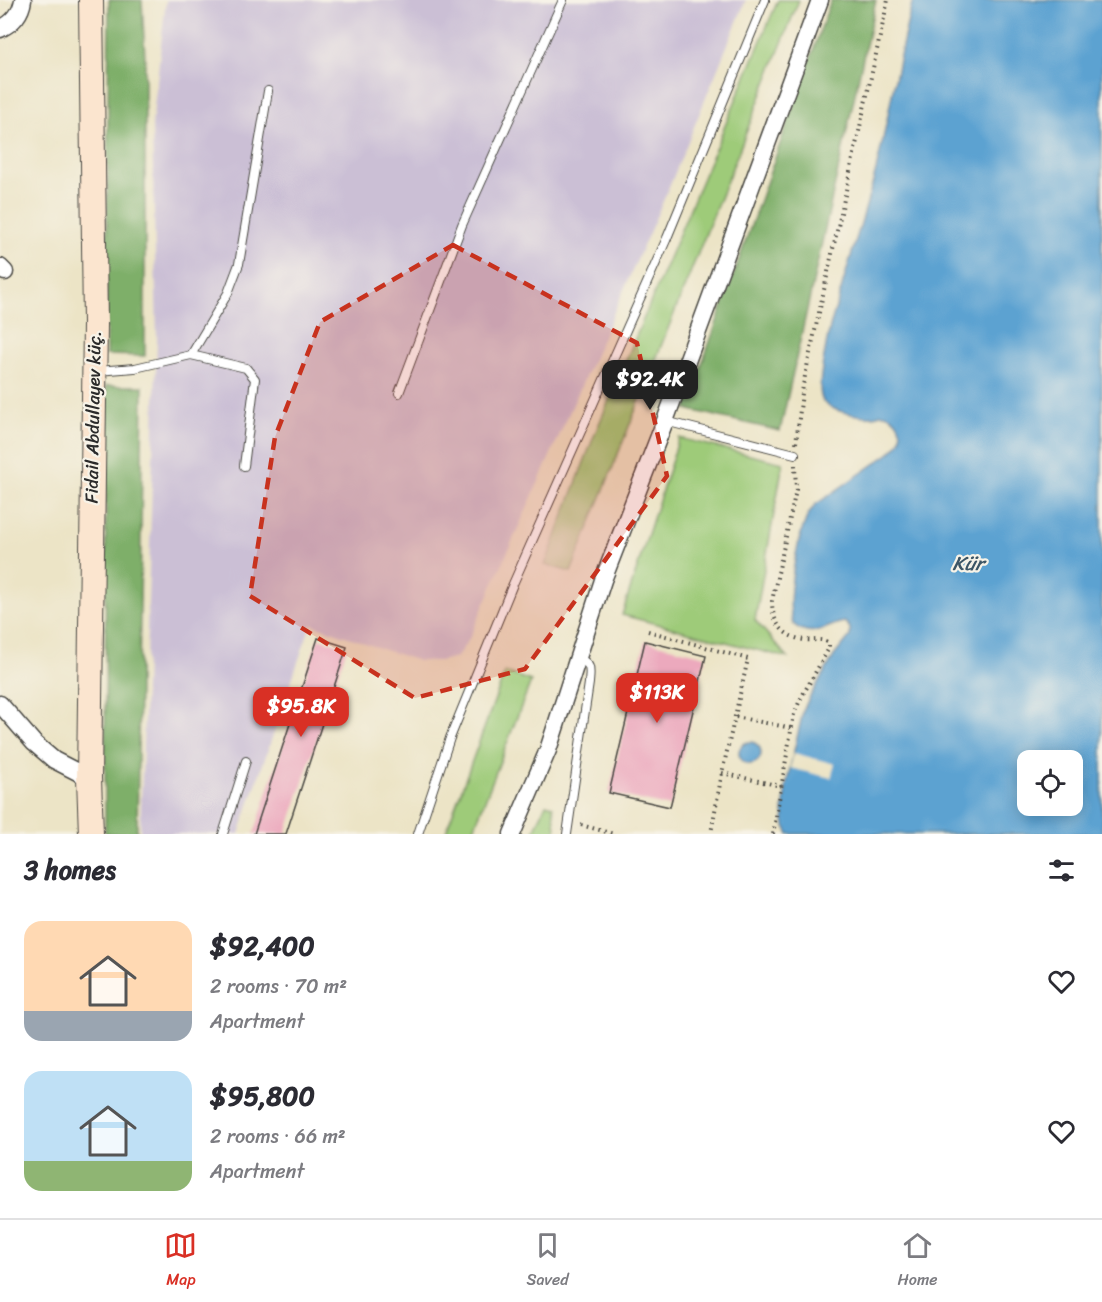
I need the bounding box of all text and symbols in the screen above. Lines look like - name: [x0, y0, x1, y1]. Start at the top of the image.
- street label: Fidail Abdullayev küç.: [75, 330, 111, 504]
- pin: $92.4K: [601, 360, 699, 411]
- text: $92.4K: [616, 362, 684, 397]
- water label: Kür: [952, 546, 987, 581]
- pin: $113K: [615, 673, 699, 724]
- text: $113K: [630, 675, 684, 710]
- pin: $95.8K: [252, 687, 350, 738]
- text: $95.8K: [267, 689, 335, 724]
- map controls: [1017, 750, 1083, 816]
- button: locate: [1017, 750, 1083, 816]
- text: 3 homes: [24, 847, 116, 893]
- icon: filters: [1045, 854, 1078, 887]
- text: $92,400: [210, 923, 315, 969]
- icon: home: [72, 945, 144, 1017]
- icon: heart: [1045, 965, 1078, 998]
- text: 2 rooms · 70 m²: [210, 969, 347, 1004]
- text: Apartment: [210, 1004, 304, 1039]
- text: $95,800: [210, 1073, 315, 1119]
- icon: home: [72, 1095, 144, 1167]
- icon: heart: [1045, 1115, 1078, 1148]
- text: 2 rooms · 66 m²: [210, 1119, 346, 1154]
- text: Apartment: [210, 1154, 304, 1189]
- tab: Map: [164, 1229, 197, 1294]
- tab: Saved: [526, 1229, 569, 1294]
- tab: Home: [898, 1229, 938, 1294]

